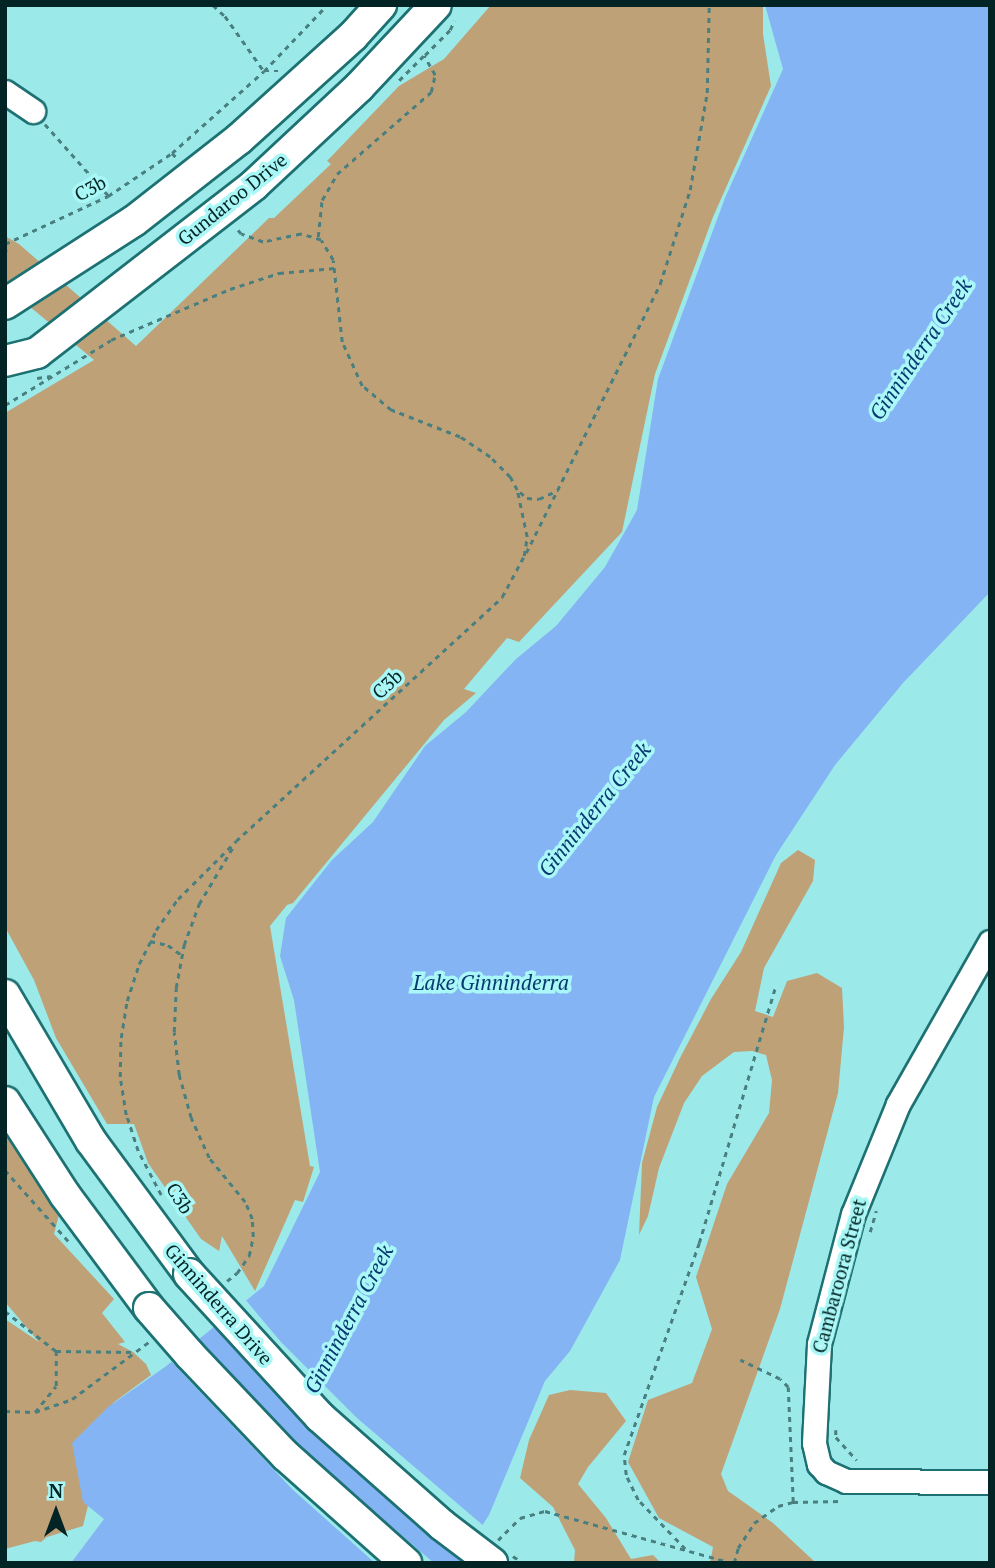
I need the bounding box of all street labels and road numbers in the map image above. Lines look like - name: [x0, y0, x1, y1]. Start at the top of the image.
- street label: Gundaroo Drive: [173, 148, 291, 250]
- street label: C3b: [70, 170, 110, 206]
- street label: C3b: [367, 665, 407, 703]
- street label: C3b: [162, 1178, 198, 1218]
- street label: Cambaroora Street: [807, 1196, 871, 1356]
- street label: Ginninderra Drive: [160, 1239, 278, 1369]

